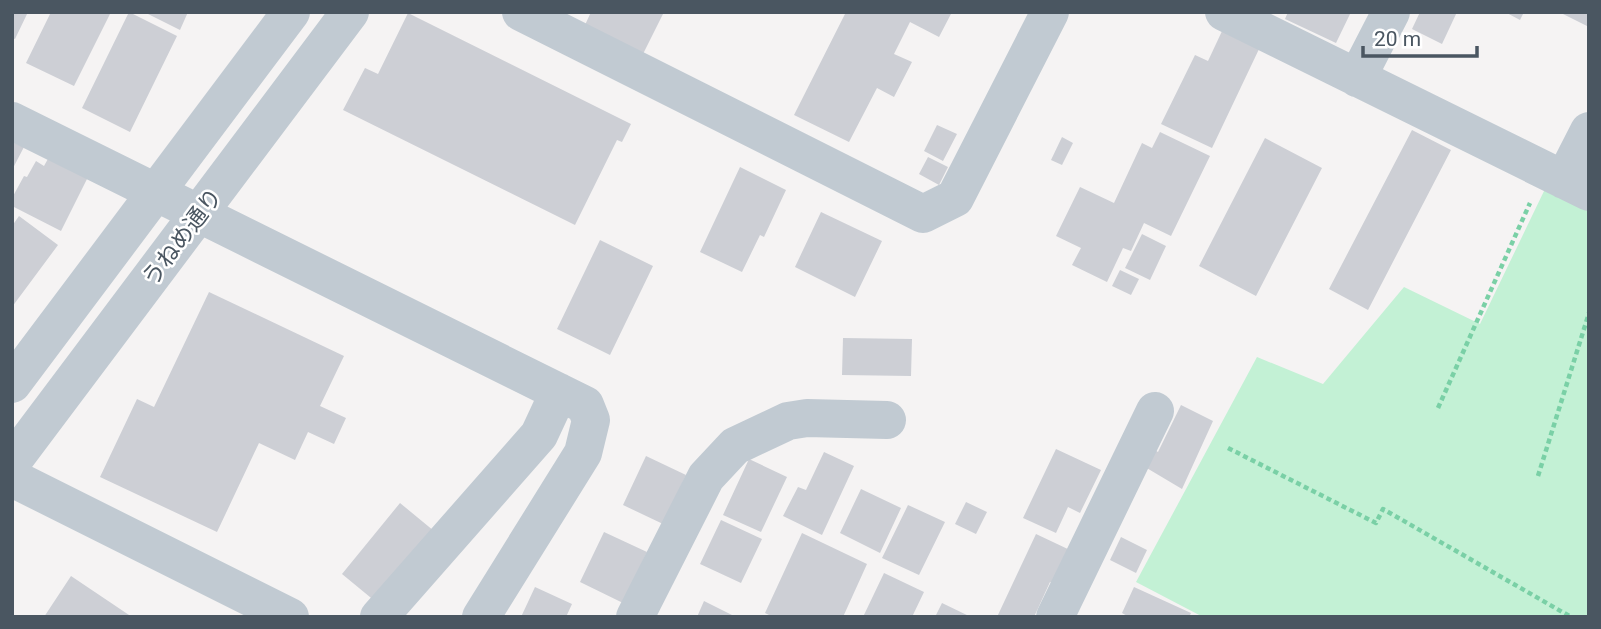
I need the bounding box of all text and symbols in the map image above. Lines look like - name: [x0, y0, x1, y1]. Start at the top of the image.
- scale bar: [1363, 14, 1477, 58]
- text: 20 m: [1374, 27, 1421, 51]
- street label: うねめ通り: [137, 183, 228, 291]

